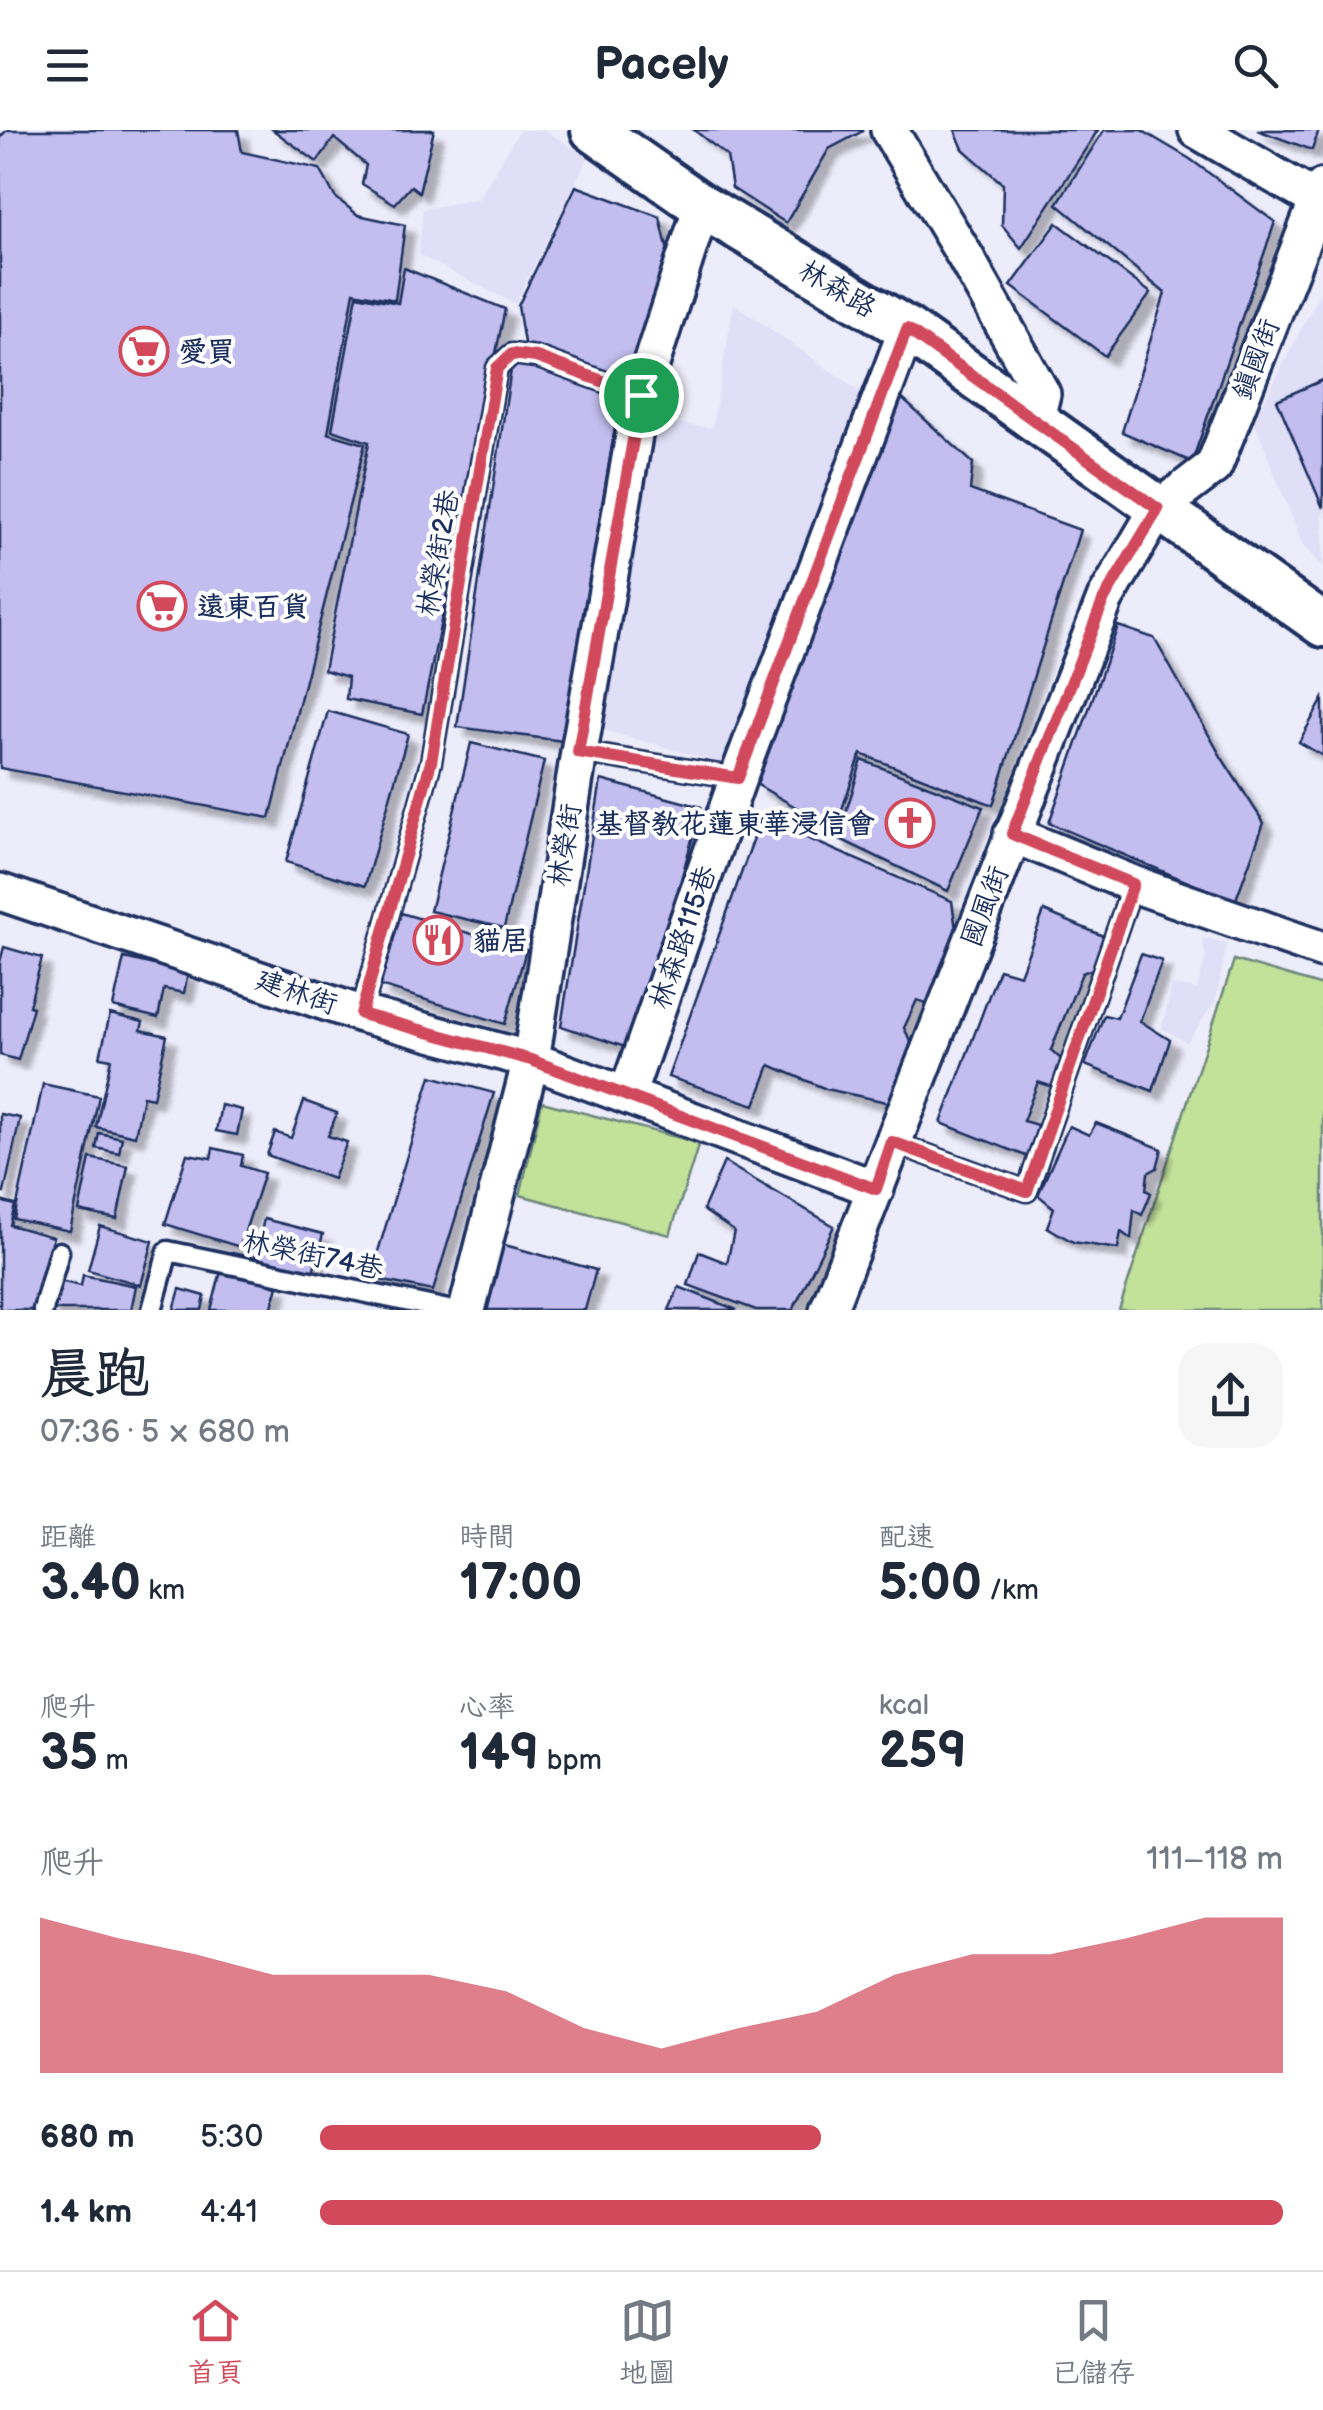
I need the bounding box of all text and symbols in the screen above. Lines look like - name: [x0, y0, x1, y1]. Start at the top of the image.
- icon: menu: [40, 38, 95, 93]
- text: Pacely: [594, 38, 729, 93]
- icon: search: [1228, 38, 1283, 93]
- street label: 林森路: [793, 254, 882, 325]
- street label: 鎮國街: [1226, 314, 1287, 405]
- supermarket icon: 愛買: [118, 325, 170, 377]
- place label: 愛買: [179, 336, 235, 369]
- pin: [599, 353, 684, 438]
- icon: arrive: [614, 368, 669, 423]
- street label: 林榮街2巷: [411, 486, 466, 619]
- supermarket icon: 遠東百貨: [136, 580, 188, 632]
- place label: 遠東百貨: [197, 591, 309, 624]
- church icon: 基督教花蓮東華浸信會: [884, 797, 936, 849]
- street label: 林榮街: [543, 801, 588, 889]
- place label: 基督教花蓮東華浸信會: [595, 808, 875, 841]
- street label: 林森路115巷: [643, 860, 724, 1014]
- street label: 國風街: [955, 861, 1016, 952]
- restaurant icon: 貓居: [412, 914, 464, 966]
- place label: 貓居: [473, 925, 529, 958]
- street label: 建林街: [251, 963, 342, 1022]
- street label: 林榮街74巷: [239, 1224, 387, 1287]
- text: 晨跑: [40, 1342, 150, 1409]
- button: share: [1178, 1343, 1283, 1448]
- text: 07:36 · 5 × 680 m: [40, 1413, 290, 1452]
- text: 距離: [40, 1521, 96, 1554]
- text: 時間: [459, 1521, 515, 1554]
- text: 配速: [879, 1521, 935, 1554]
- text: 3.40: [40, 1554, 141, 1614]
- text: 17:00: [459, 1554, 582, 1614]
- text: 5:00: [879, 1554, 982, 1614]
- text: km: [141, 1574, 185, 1607]
- text: /km: [982, 1574, 1039, 1607]
- text: kcal: [879, 1689, 929, 1722]
- text: 爬升: [40, 1691, 96, 1724]
- text: 心率: [459, 1691, 515, 1724]
- text: 259: [879, 1722, 967, 1782]
- text: 35: [40, 1724, 98, 1784]
- text: 149: [459, 1724, 539, 1784]
- text: m: [98, 1744, 129, 1777]
- text: bpm: [539, 1744, 602, 1777]
- text: 111–118 m: [1146, 1840, 1283, 1879]
- text: 爬升: [40, 1844, 104, 1883]
- text: 680 m: [40, 2118, 135, 2157]
- text: 5:30: [200, 2118, 263, 2157]
- text: 1.4 km: [40, 2193, 132, 2232]
- text: 4:41: [200, 2193, 258, 2232]
- tab: 首頁: [188, 2293, 244, 2390]
- tab: 地圖: [619, 2293, 675, 2390]
- tab: 已儲存: [1051, 2293, 1135, 2390]

